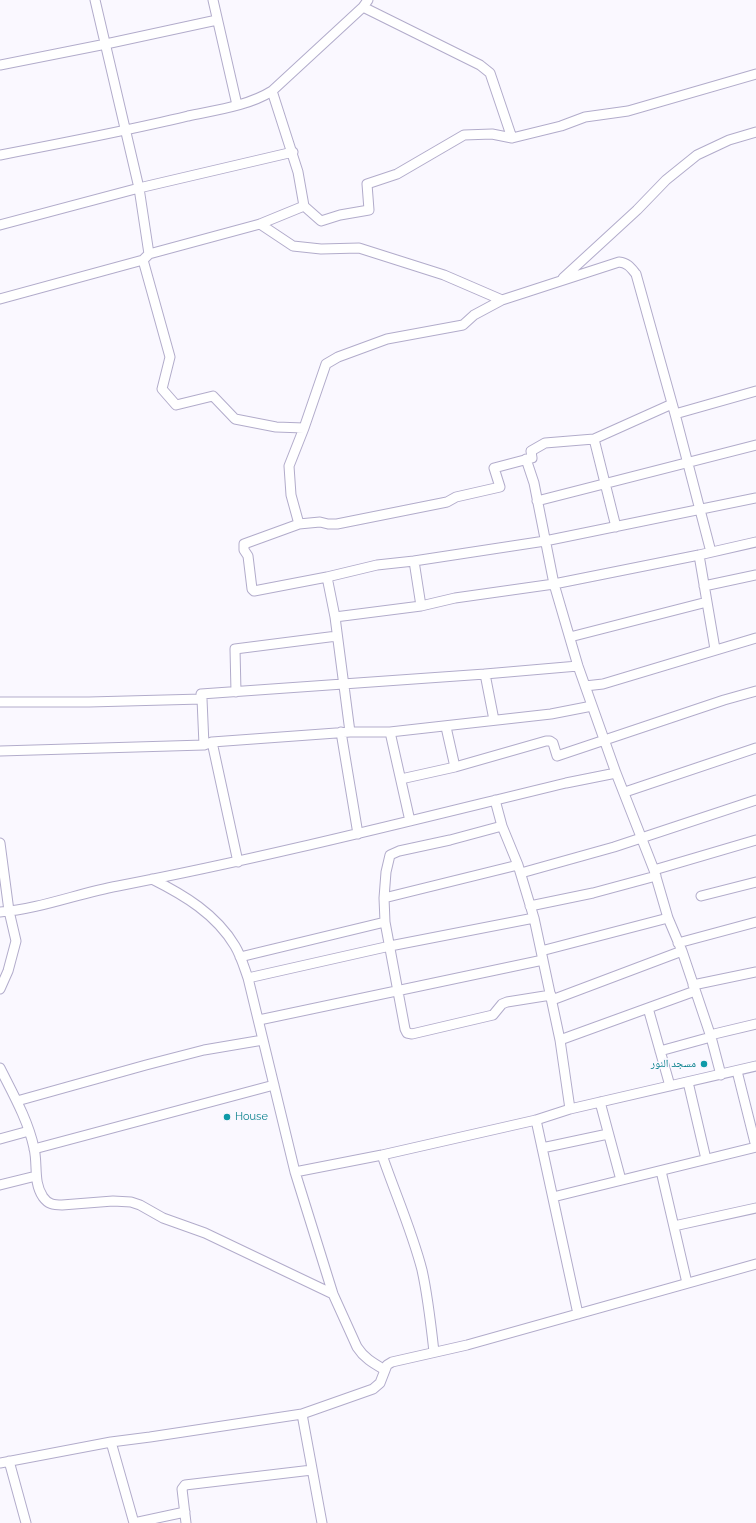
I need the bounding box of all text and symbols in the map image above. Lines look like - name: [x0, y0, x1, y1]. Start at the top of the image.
- place label: مسجد النور: [651, 1057, 696, 1071]
- marker: مسجد النور: [699, 1059, 709, 1069]
- place label: House: [235, 1110, 268, 1124]
- marker: House: [222, 1112, 232, 1122]

